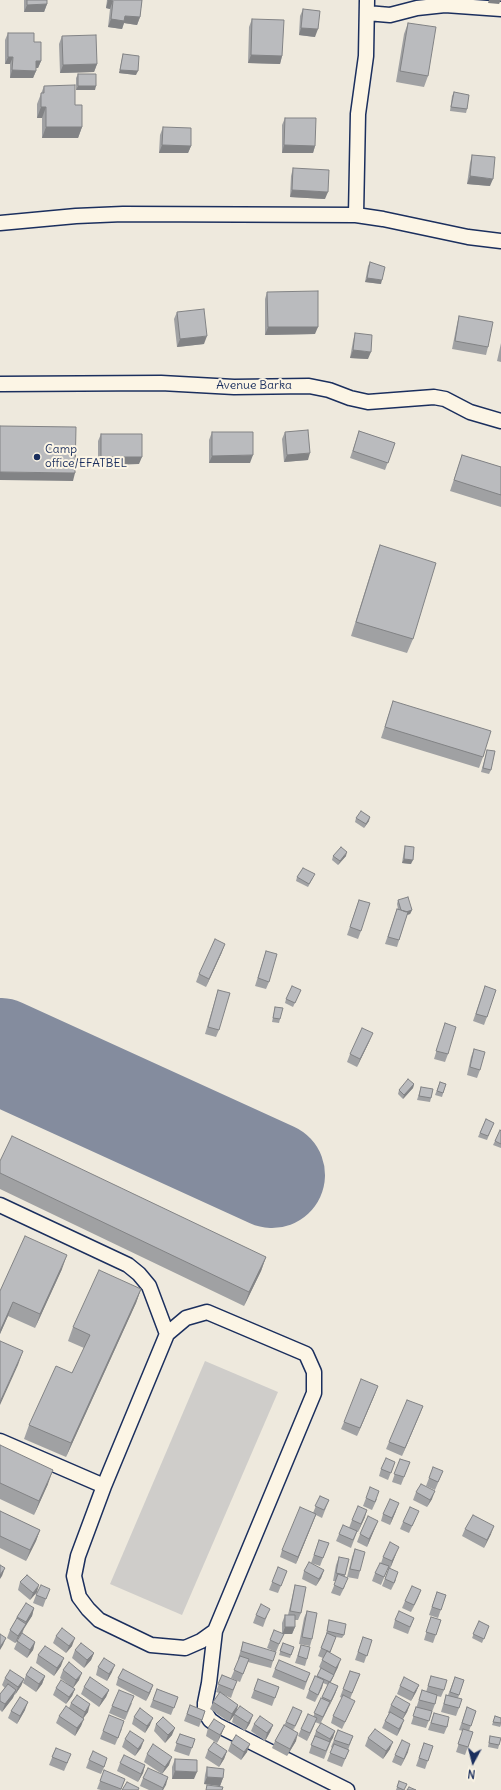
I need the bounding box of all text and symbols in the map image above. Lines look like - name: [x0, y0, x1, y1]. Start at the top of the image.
- street label: Avenue Barka: [216, 379, 292, 393]
- place label: Camp office/EFATBEL: [45, 443, 127, 471]
- marker: Camp office/EFATBEL: [32, 452, 42, 462]
- north arrow: [453, 1742, 493, 1782]
- text: N: [467, 1767, 476, 1781]

